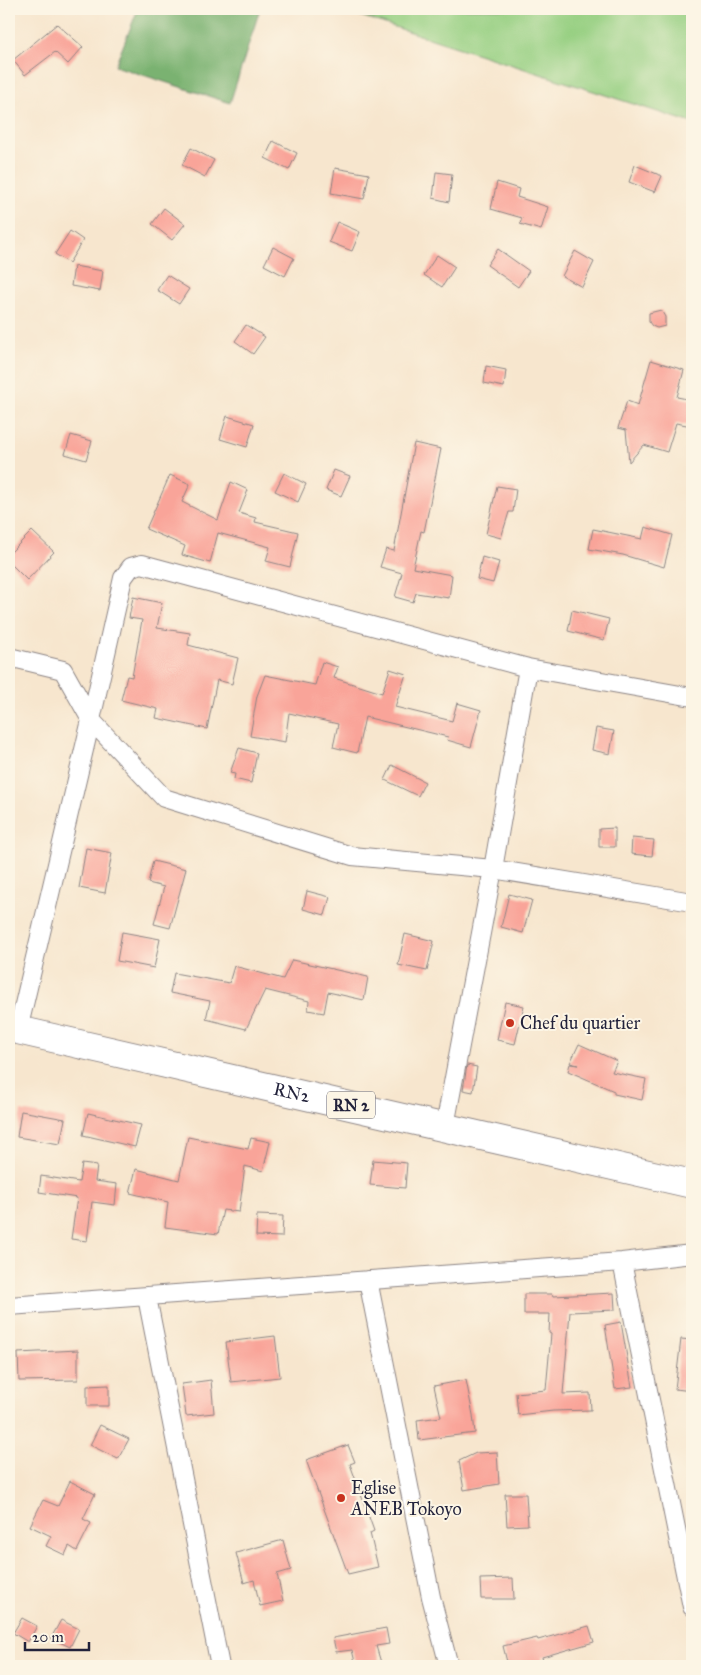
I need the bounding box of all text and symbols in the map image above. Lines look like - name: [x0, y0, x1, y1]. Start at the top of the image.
- place label: Chef du quartier: [520, 1012, 640, 1035]
- marker: Chef du quartier: [504, 1017, 516, 1029]
- street label: RN2: [271, 1078, 312, 1107]
- road number: RN 2: [327, 1092, 375, 1118]
- place label: Eglise ANEB Tokoyo: [350, 1477, 462, 1520]
- marker: Eglise ANEB Tokoyo: [335, 1492, 347, 1504]
- scale bar: [25, 1620, 89, 1652]
- text: 20 m: [32, 1628, 64, 1646]

